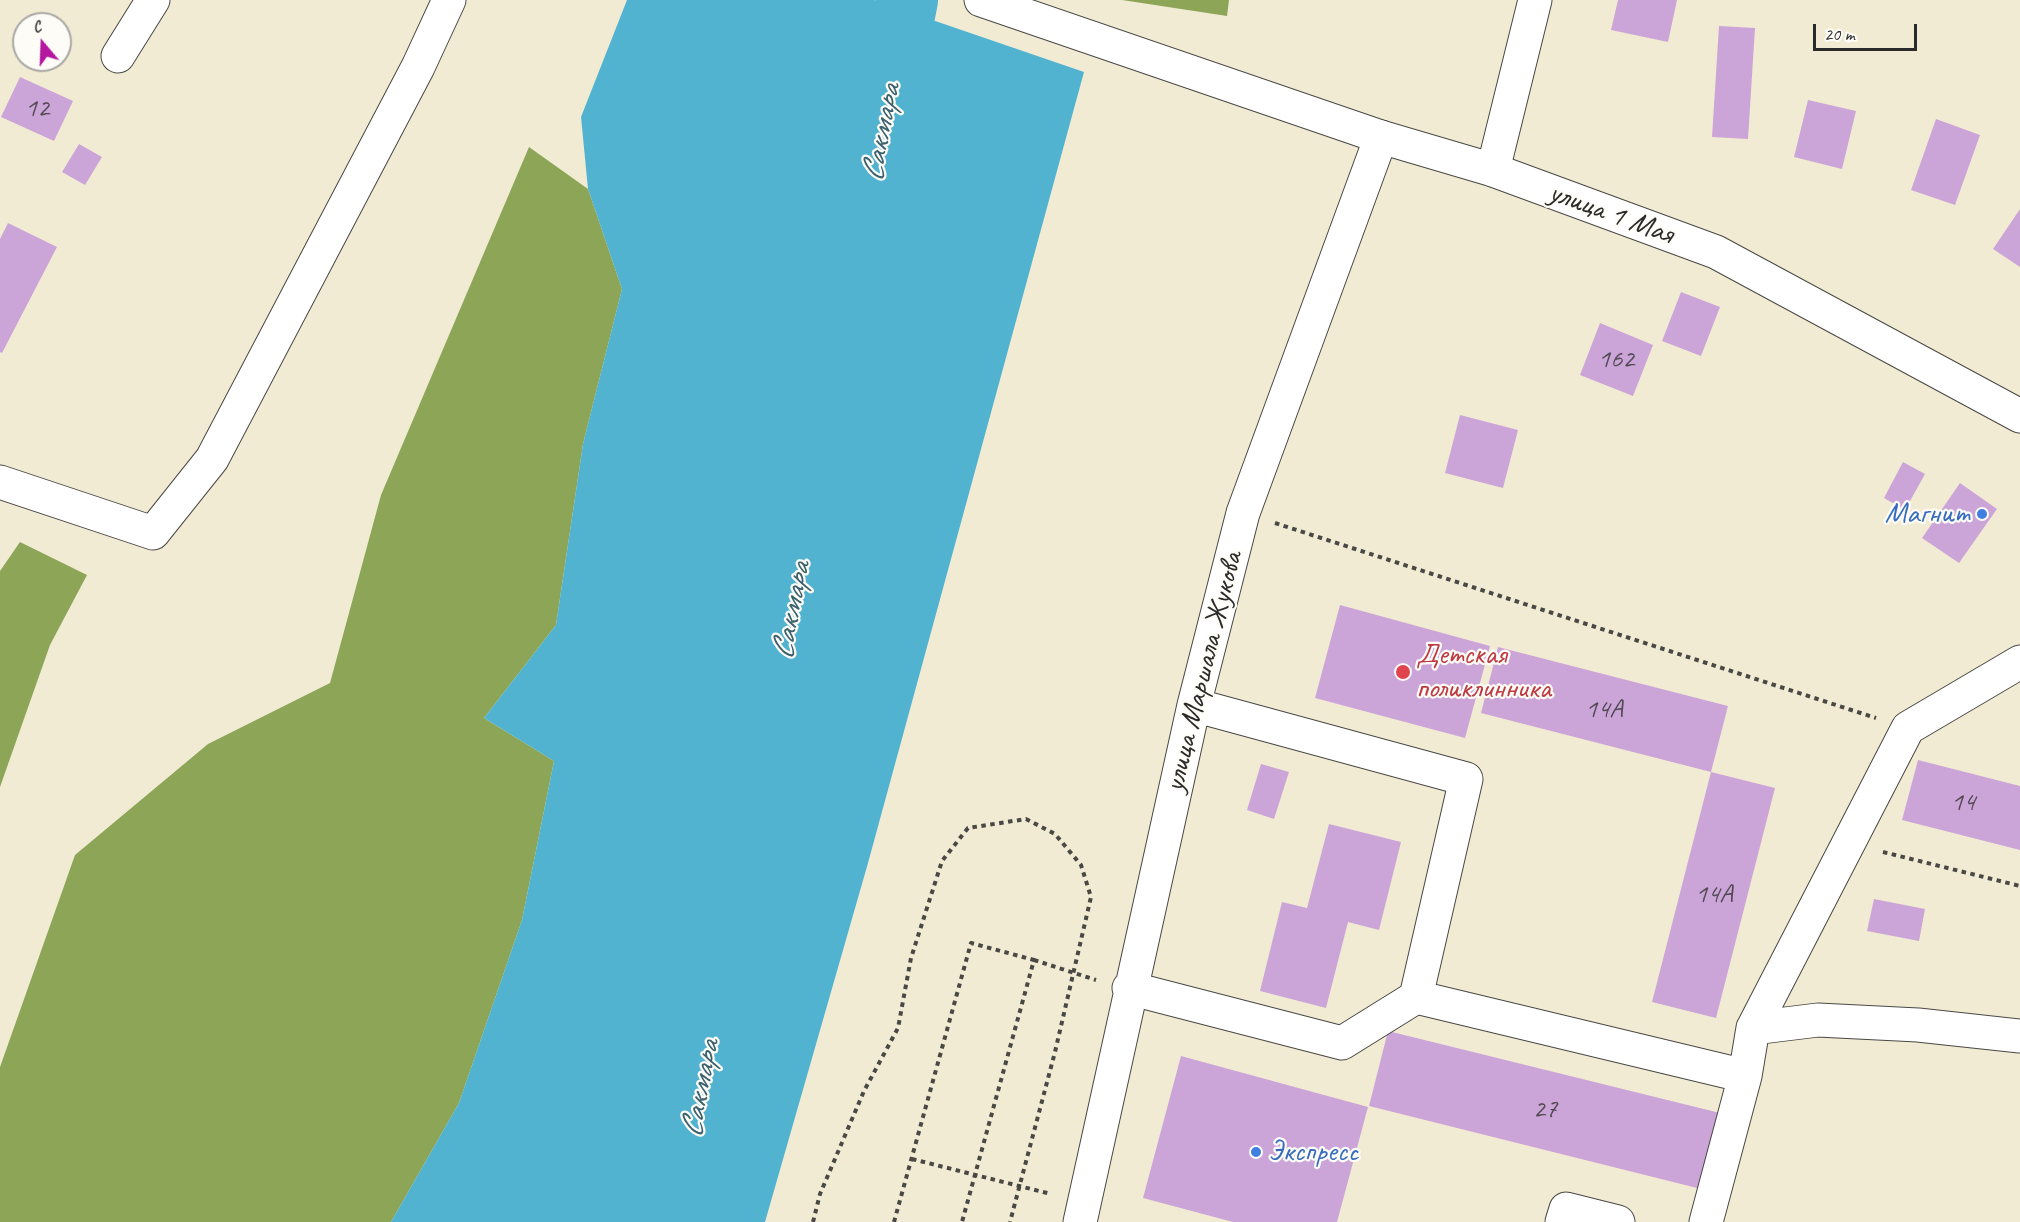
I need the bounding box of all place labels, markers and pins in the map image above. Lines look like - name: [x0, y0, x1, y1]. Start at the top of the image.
- place label: Магнит: [1885, 496, 1970, 532]
- marker: Магнит: [1975, 507, 1989, 521]
- place label: Детская поликлинника: [1416, 637, 1551, 708]
- marker: Детская поликлинника: [1394, 663, 1412, 681]
- place label: Экспресс: [1268, 1134, 1358, 1170]
- marker: Экспресс: [1249, 1145, 1263, 1159]

